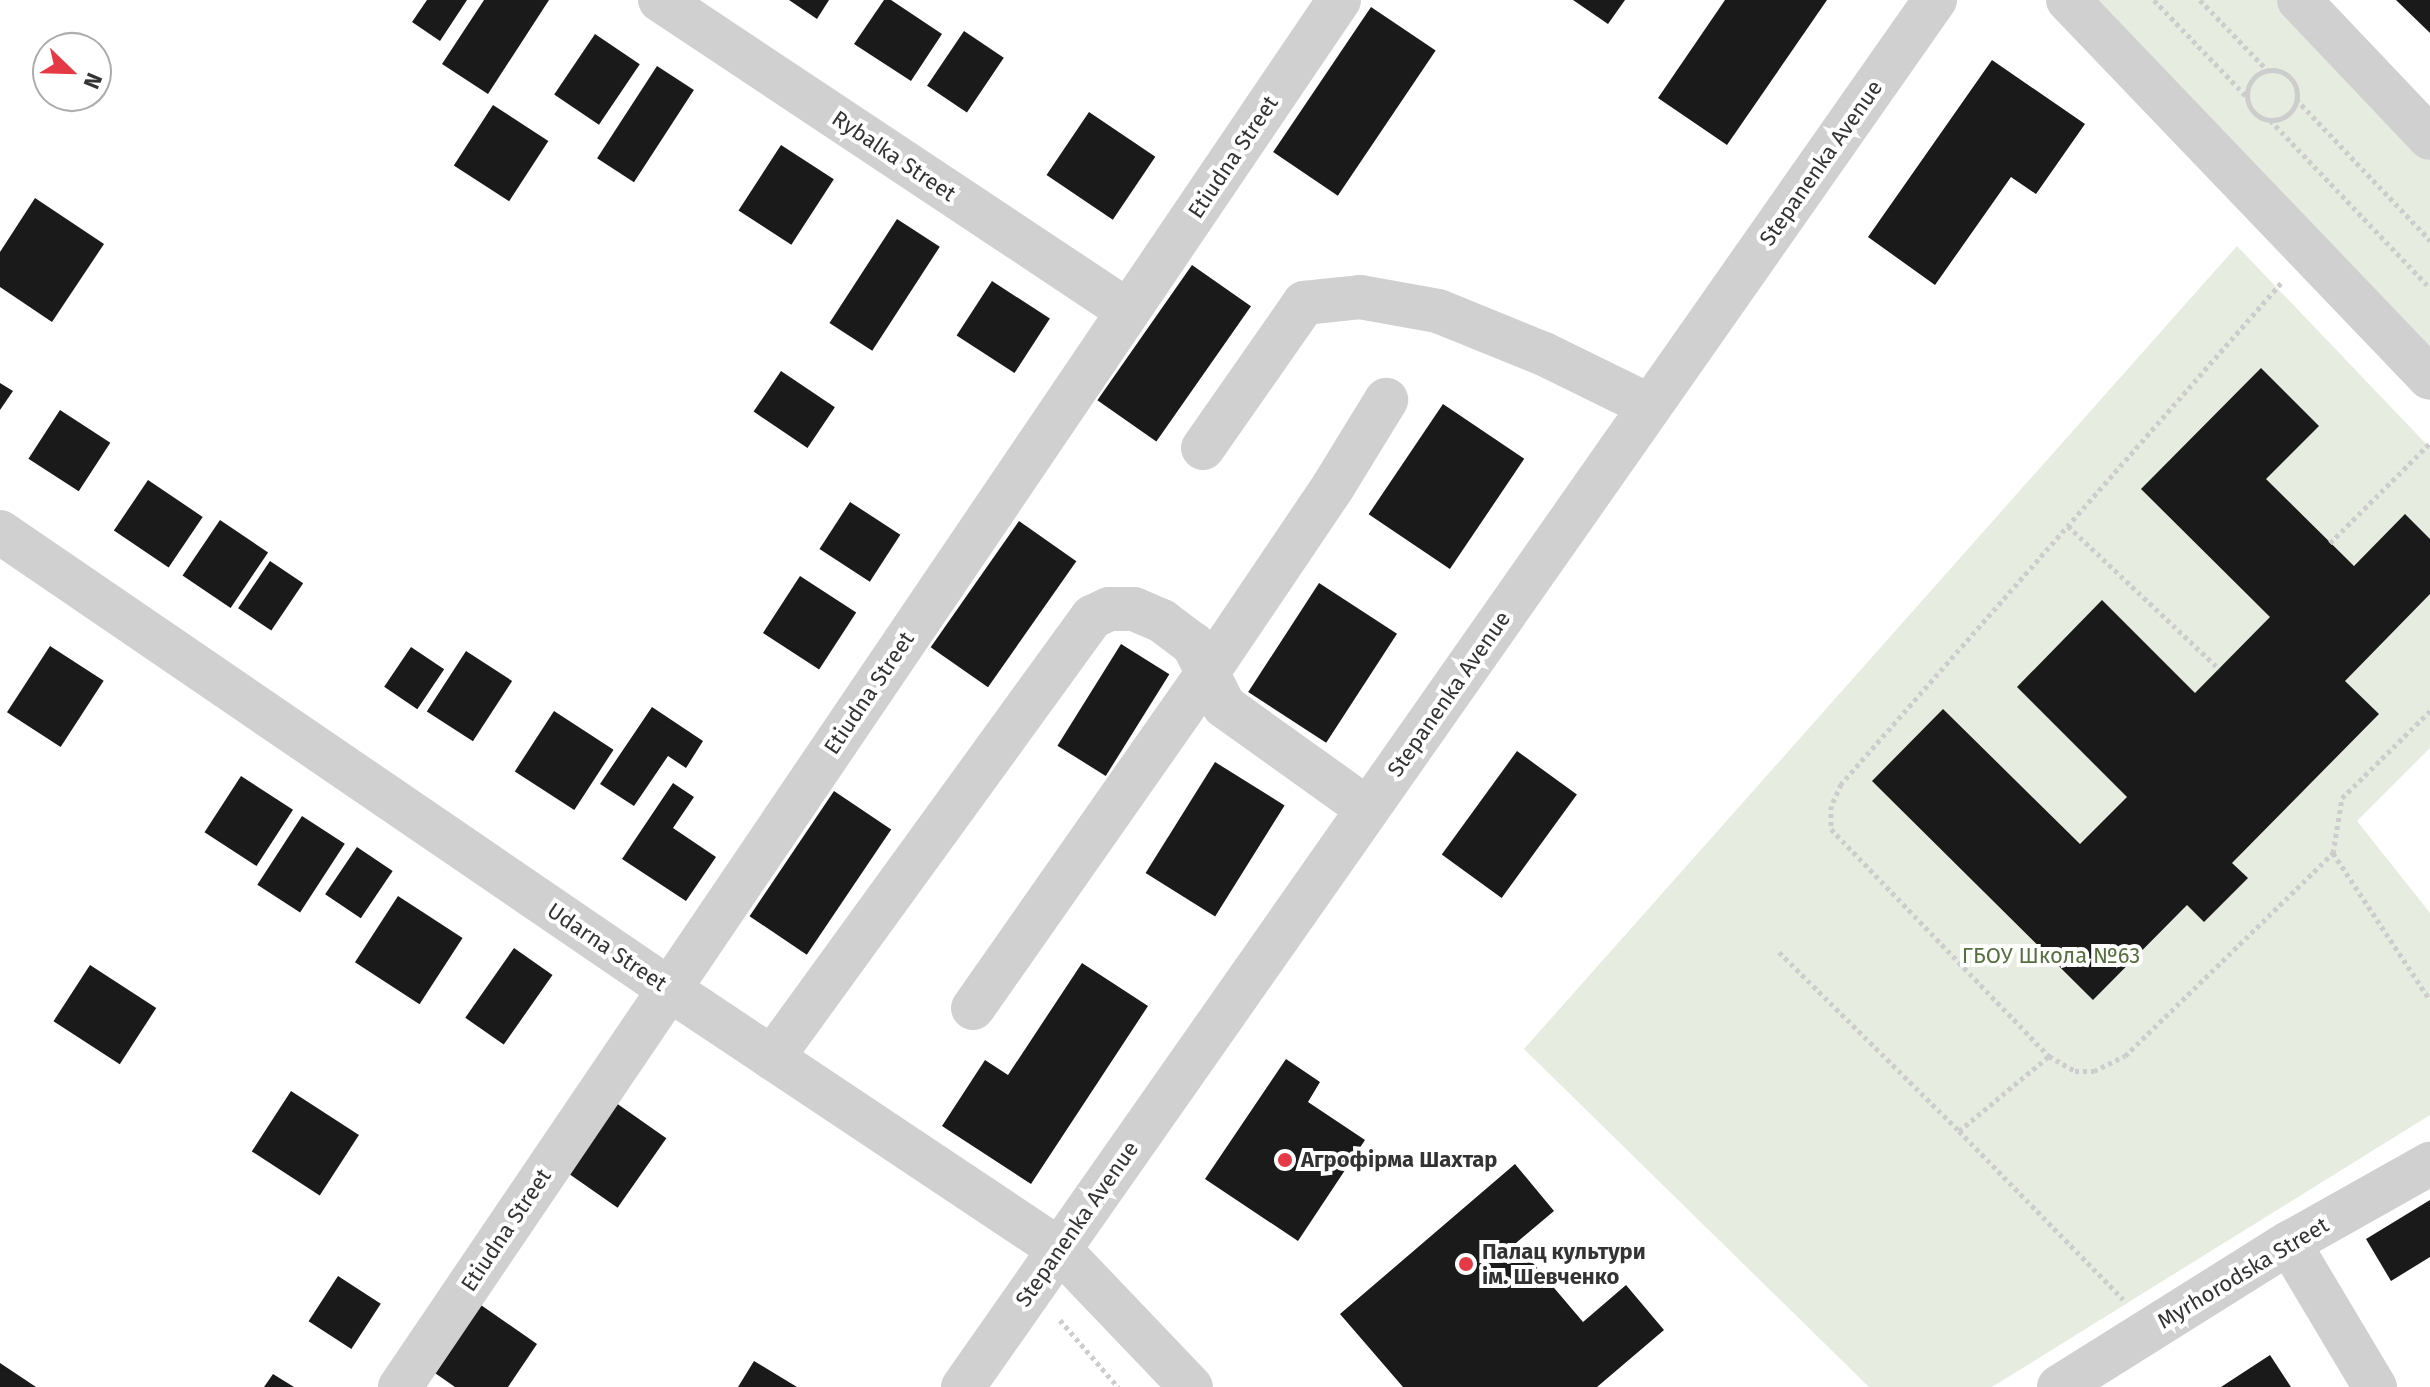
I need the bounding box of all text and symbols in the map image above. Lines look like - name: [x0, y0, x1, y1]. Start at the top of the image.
- north arrow: [32, 32, 112, 112]
- text: N: [77, 69, 108, 93]
- street label: Stepanenka Avenue: [1754, 75, 1888, 251]
- street label: Etiudna Street: [1182, 91, 1284, 223]
- street label: Rybalka Street: [827, 105, 961, 207]
- street label: Stepanenka Avenue: [1382, 606, 1516, 782]
- street label: Etiudna Street: [818, 627, 920, 759]
- street label: Udarna Street: [542, 897, 672, 997]
- park label: ГБОУ Школа №63: [1962, 943, 2140, 969]
- street label: Stepanenka Avenue: [1010, 1136, 1144, 1312]
- place label: Агрофірма Шахтар: [1301, 1147, 1497, 1173]
- marker: Агрофірма Шахтар: [1276, 1151, 1294, 1169]
- street label: Etiudna Street: [455, 1164, 557, 1296]
- street label: Myrhorodska Street: [2153, 1212, 2333, 1334]
- place label: Палац культури ім. Шевченко: [1482, 1238, 1646, 1290]
- marker: Палац культури ім. Шевченко: [1457, 1255, 1475, 1273]

